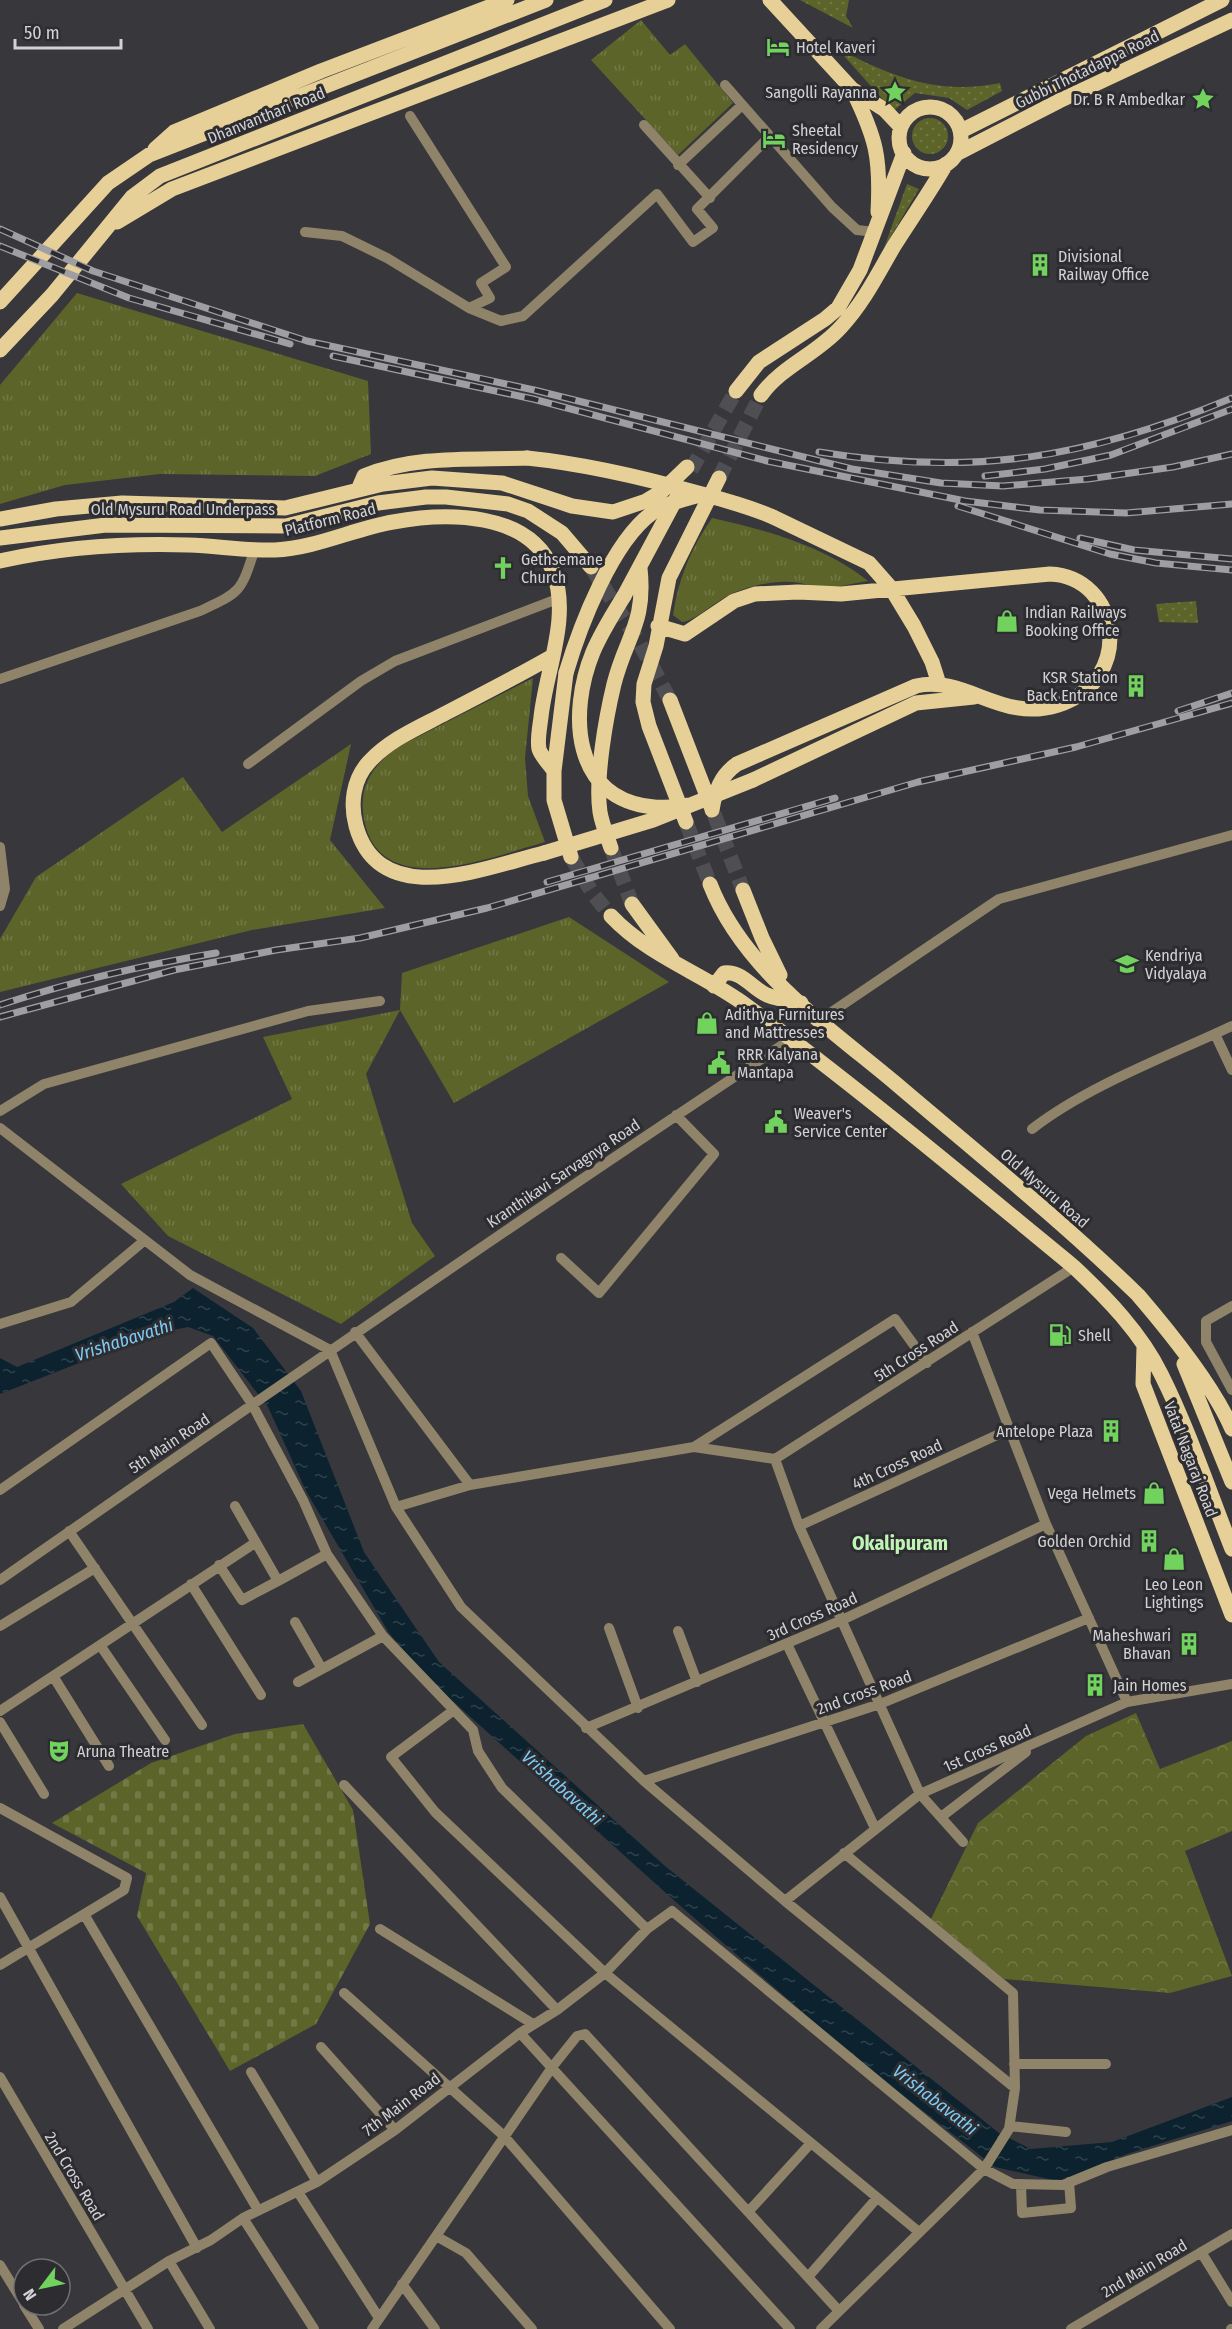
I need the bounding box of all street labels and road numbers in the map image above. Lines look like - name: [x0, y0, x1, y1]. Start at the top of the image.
- street label: Gubbi Thotadappa Road: [1012, 26, 1162, 113]
- street label: Dhanvanthari Road: [205, 83, 328, 148]
- street label: Platform Road: [283, 499, 378, 540]
- street label: Old Mysuru Road Underpass: [91, 500, 275, 519]
- street label: Kranthikavi Sarvagnya Road: [483, 1115, 644, 1232]
- street label: Old Mysuru Road: [997, 1145, 1093, 1232]
- street label: 5th Cross Road: [871, 1317, 962, 1386]
- street label: Vatal Nagaraj Road: [1160, 1399, 1221, 1520]
- street label: 5th Main Road: [125, 1409, 213, 1477]
- street label: 4th Cross Road: [849, 1435, 945, 1494]
- street label: 3rd Cross Road: [764, 1588, 860, 1645]
- street label: 2nd Cross Road: [814, 1666, 914, 1718]
- street label: 1st Cross Road: [940, 1721, 1034, 1776]
- street label: 7th Main Road: [359, 2069, 444, 2140]
- street label: 2nd Cross Road: [41, 2129, 108, 2224]
- street label: 2nd Main Road: [1098, 2235, 1190, 2301]

